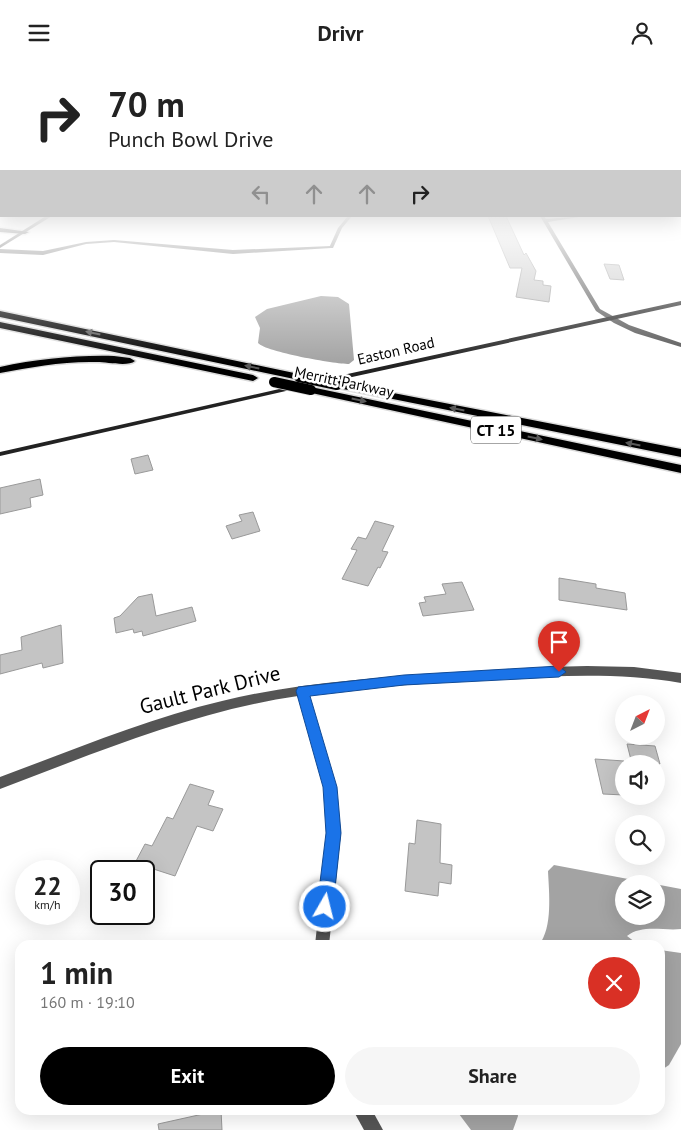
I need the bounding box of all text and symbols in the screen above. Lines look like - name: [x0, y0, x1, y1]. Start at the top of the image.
- icon: menu: [25, 19, 53, 47]
- text: Drivr: [317, 19, 364, 47]
- icon: person: [628, 19, 656, 47]
- text: 70 m: [108, 81, 185, 127]
- icon: right: [25, 85, 90, 150]
- text: Punch Bowl Drive: [108, 125, 273, 153]
- icon: left: [247, 180, 275, 208]
- icon: ahead: [300, 180, 328, 208]
- icon: ahead: [353, 180, 381, 208]
- icon: right: [406, 180, 434, 208]
- one-way arrow: [84, 329, 100, 337]
- street label: Easton Road: [355, 332, 436, 369]
- street label: Merritt Parkway: [293, 362, 395, 401]
- one-way arrow: [244, 363, 259, 371]
- one-way arrow: [351, 397, 367, 405]
- one-way arrow: [448, 405, 464, 413]
- road number: CT 15: [471, 417, 521, 443]
- one-way arrow: [527, 434, 542, 442]
- one-way arrow: [626, 440, 641, 448]
- pin: [538, 621, 580, 672]
- icon: arrive: [545, 628, 573, 656]
- street label: Gault Park Drive: [137, 659, 283, 720]
- north arrow: [615, 695, 665, 745]
- map controls: [615, 695, 665, 925]
- button: sound: [615, 755, 665, 805]
- button: search: [615, 815, 665, 865]
- speed limit sign: 30: [90, 860, 155, 925]
- text: 22: [33, 870, 62, 902]
- button: layers: [615, 875, 665, 925]
- position arrow: [298, 880, 350, 932]
- text: km/h: [34, 897, 61, 912]
- text: 1 min: [40, 953, 113, 992]
- button: close: [588, 957, 640, 1009]
- text: 160 m · 19:10: [40, 992, 135, 1012]
- button: Exit: [40, 1047, 335, 1105]
- button: Share: [345, 1047, 640, 1105]

